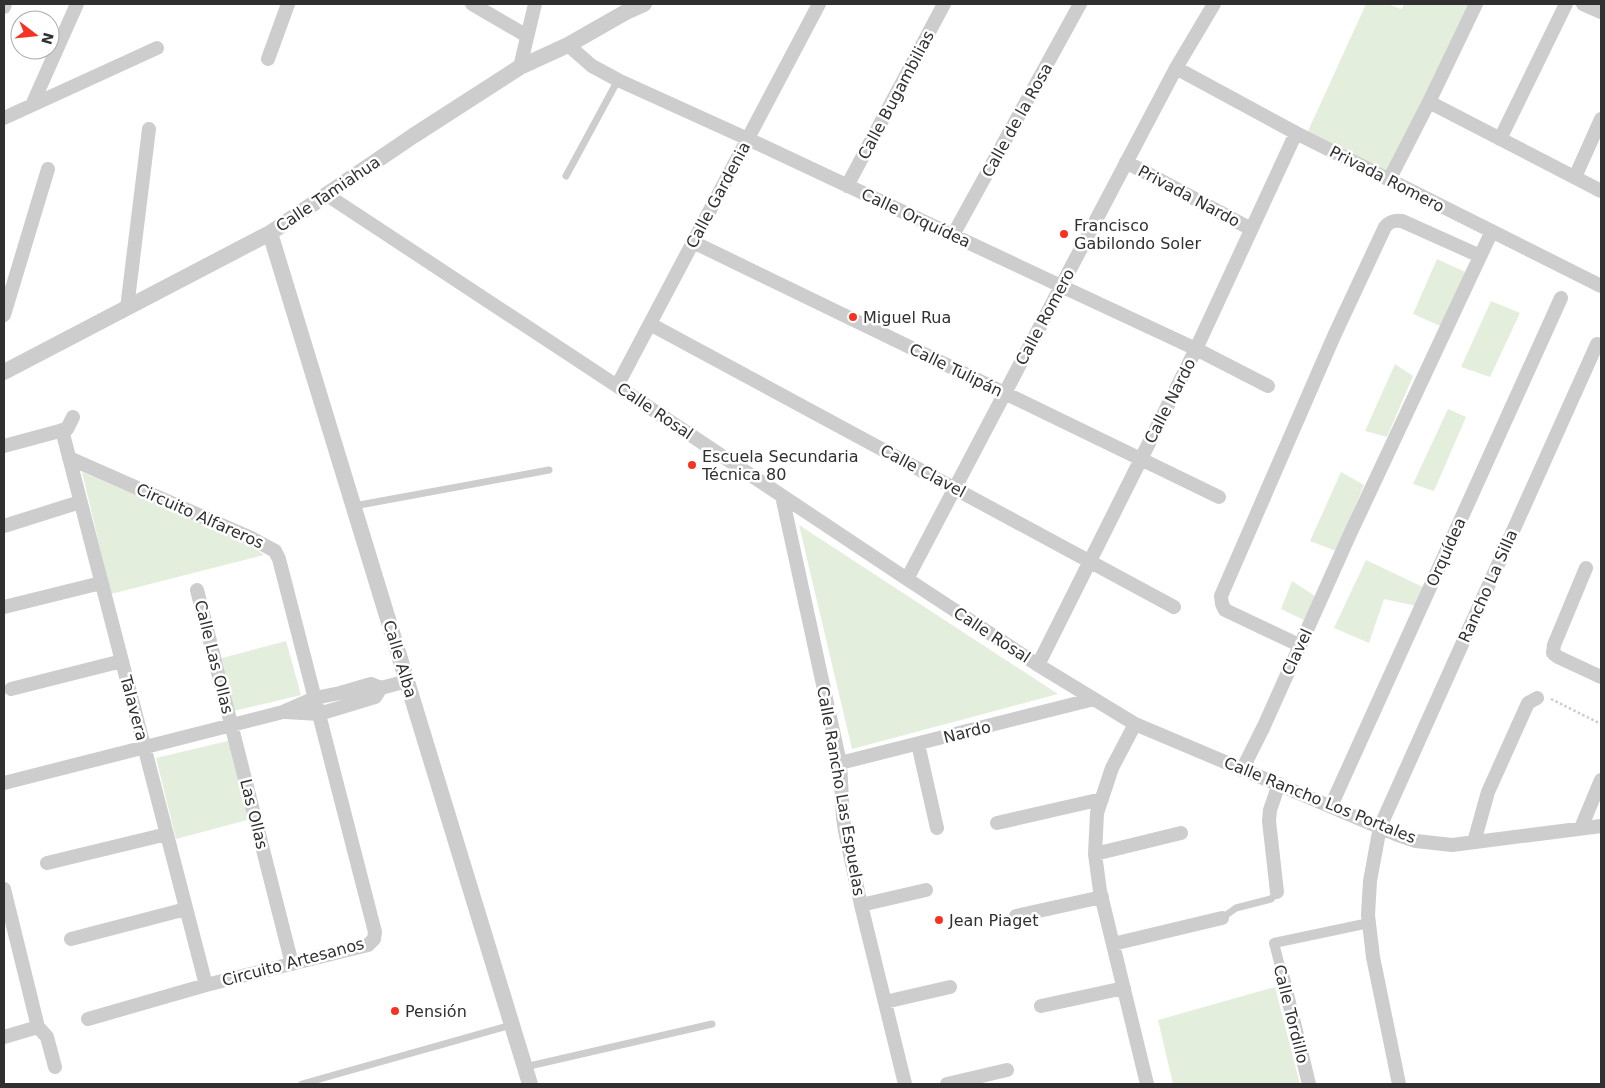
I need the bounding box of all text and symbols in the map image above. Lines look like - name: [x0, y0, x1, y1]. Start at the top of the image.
- north arrow: [10, 10, 60, 60]
- street label: Calle Bugambilias: [854, 27, 938, 163]
- text: N: [38, 31, 57, 46]
- street label: Calle de la Rosa: [978, 60, 1056, 180]
- street label: Calle Gardenia: [682, 139, 754, 251]
- street label: Privada Romero: [1326, 142, 1448, 216]
- street label: Calle Tamiahua: [272, 152, 384, 236]
- street label: Privada Nardo: [1135, 161, 1243, 231]
- street label: Calle Orquídea: [858, 184, 974, 252]
- place label: Francisco Gabilondo Soler: [1074, 216, 1201, 253]
- marker: Francisco Gabilondo Soler: [1058, 228, 1070, 240]
- street label: Calle Romero: [1012, 266, 1078, 368]
- place label: Miguel Rua: [863, 308, 951, 327]
- marker: Miguel Rua: [847, 311, 859, 323]
- street label: Calle Tulipán: [906, 339, 1006, 401]
- street label: Calle Nardo: [1140, 355, 1200, 447]
- street label: Calle Rosal: [613, 379, 697, 443]
- street label: Calle Clavel: [877, 441, 969, 501]
- place label: Escuela Secundaria Técnica 80: [701, 447, 858, 484]
- marker: Escuela Secundaria Técnica 80: [686, 459, 698, 471]
- street label: Circuito Alfareros: [133, 479, 267, 553]
- street label: Orquídea: [1422, 515, 1470, 589]
- street label: Rancho La Silla: [1455, 527, 1521, 645]
- street label: Calle Las Ollas: [191, 598, 237, 716]
- street label: Calle Rosal: [950, 603, 1034, 667]
- street label: Calle Alba: [379, 618, 421, 700]
- street label: Clavel: [1278, 626, 1316, 678]
- street label: Talavera: [116, 672, 152, 743]
- street label: Calle Rancho Las Espuelas: [813, 685, 869, 897]
- street label: Nardo: [941, 717, 993, 747]
- street label: Calle Rancho Los Portales: [1221, 753, 1419, 847]
- street label: Las Ollas: [236, 777, 272, 851]
- place label: Jean Piaget: [948, 911, 1038, 930]
- marker: Jean Piaget: [933, 914, 945, 926]
- street label: Circuito Artesanos: [220, 934, 366, 990]
- street label: Calle Tordillo: [1270, 963, 1312, 1065]
- place label: Pensión: [405, 1002, 467, 1021]
- marker: Pensión: [389, 1005, 401, 1017]

